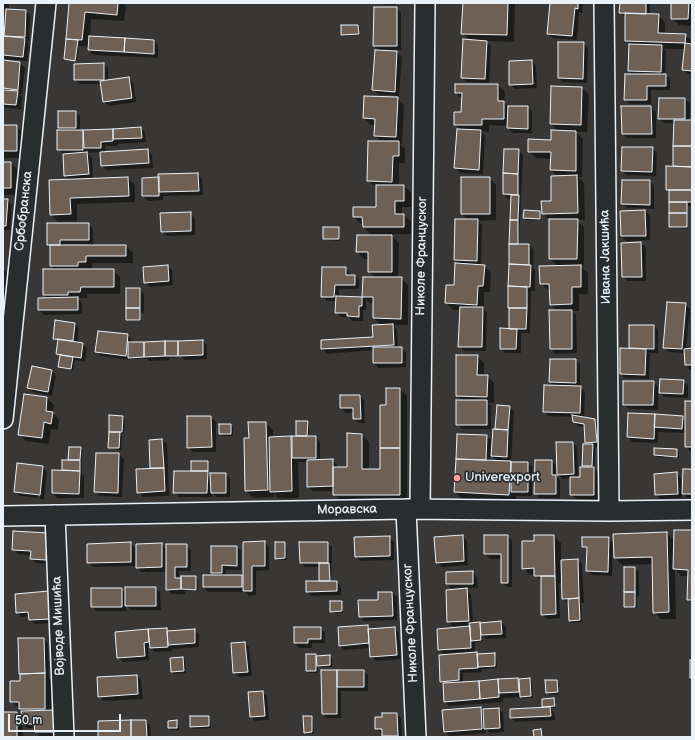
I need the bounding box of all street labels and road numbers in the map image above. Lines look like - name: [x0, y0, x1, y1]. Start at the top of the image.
- street label: Србобранска: [12, 170, 36, 252]
- street label: Николе Француског: [413, 196, 431, 316]
- street label: Ивана Јакшића: [597, 209, 615, 305]
- street label: Моравска: [317, 502, 377, 518]
- street label: Николе Француског: [400, 563, 422, 683]
- street label: Војводе Мишића: [49, 576, 69, 676]

